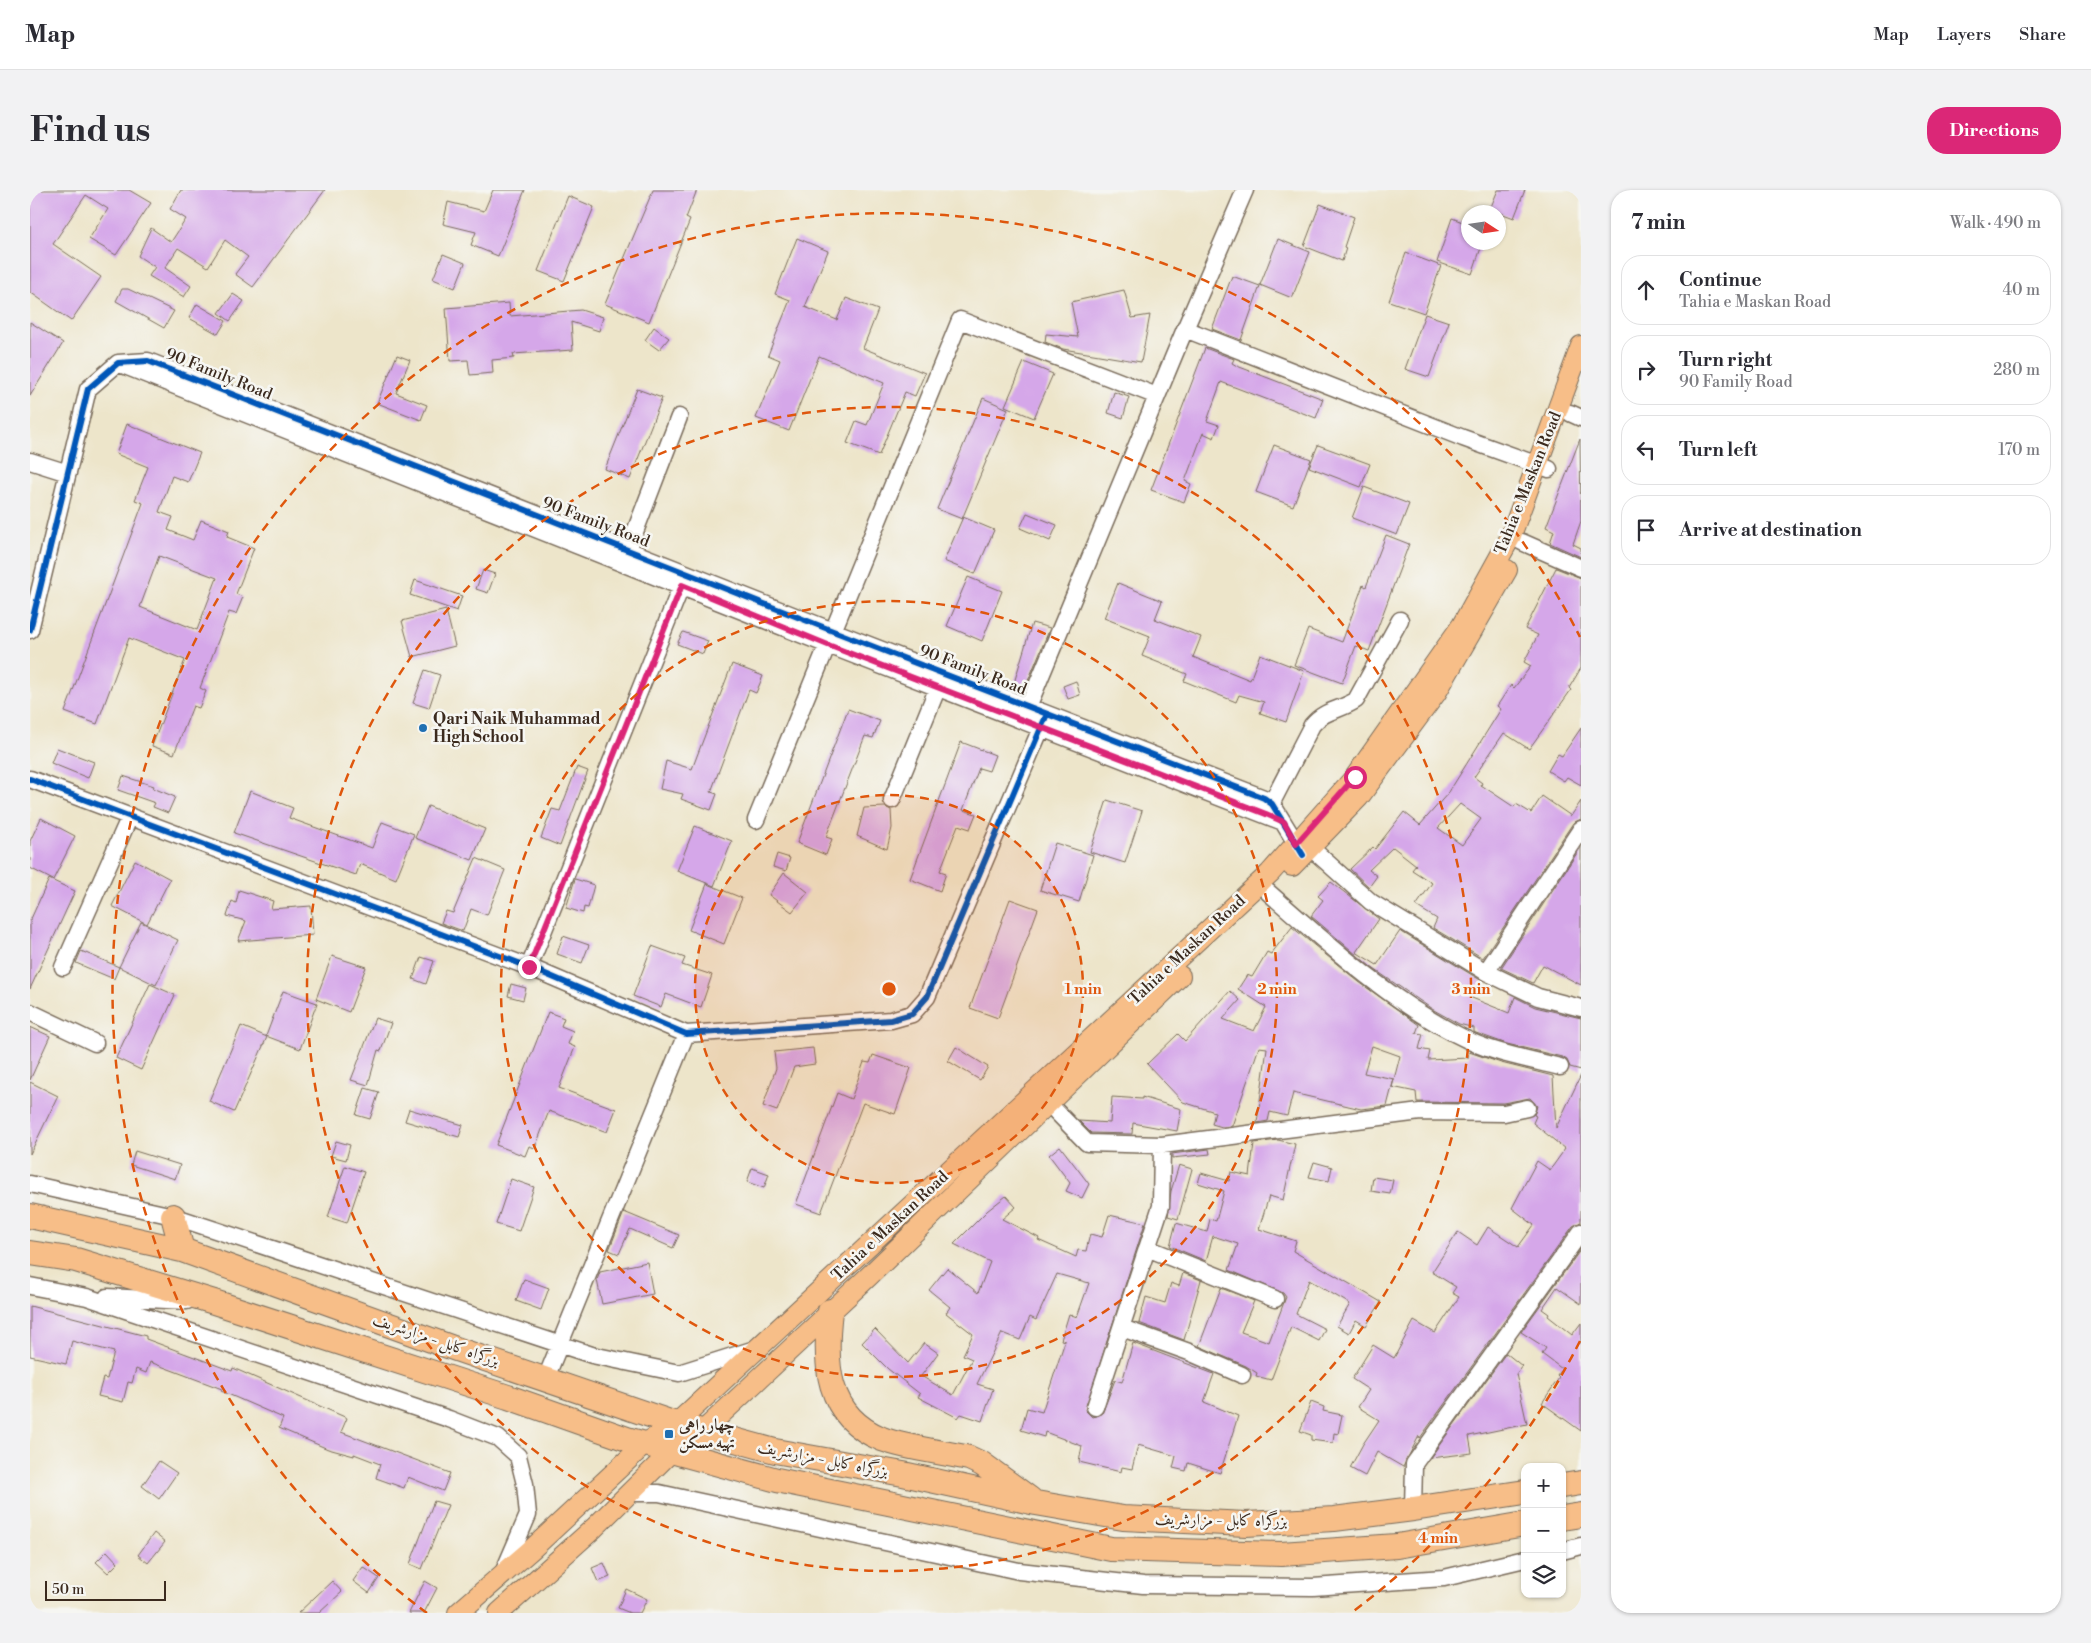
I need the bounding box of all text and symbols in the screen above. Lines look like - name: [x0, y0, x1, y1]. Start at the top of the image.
- text: Map: [25, 20, 75, 50]
- text: Map: [1874, 23, 1909, 46]
- text: Layers: [1937, 23, 1991, 46]
- text: Share: [2019, 23, 2066, 46]
- button: Directions: [1927, 107, 2061, 154]
- text: Find us: [30, 109, 150, 152]
- north arrow: [1461, 205, 1506, 250]
- text: 7 min: [1631, 210, 1685, 236]
- text: Walk · 490 m: [1950, 213, 2041, 233]
- text: Continue: [1679, 268, 1762, 292]
- icon: ahead: [1632, 276, 1660, 304]
- text: 40 m: [2003, 280, 2040, 300]
- text: Tahia e Maskan Road: [1679, 292, 1831, 312]
- street label: 90 Family Road: [163, 343, 275, 405]
- text: Turn right: [1679, 348, 1772, 372]
- icon: right: [1632, 356, 1660, 384]
- text: 280 m: [1993, 360, 2040, 380]
- text: 90 Family Road: [1679, 372, 1792, 392]
- street label: Tahia e Maskan Road: [1490, 409, 1566, 557]
- icon: left: [1632, 436, 1660, 464]
- text: Turn left: [1679, 438, 1758, 462]
- text: 170 m: [1998, 440, 2040, 460]
- street label: 90 Family Road: [539, 492, 653, 552]
- icon: arrive: [1632, 516, 1660, 544]
- text: Arrive at destination: [1679, 518, 1862, 542]
- street label: 90 Family Road: [916, 640, 1030, 700]
- place label: Qari Naik Muhammad High School: [433, 709, 601, 747]
- marker: Qari Naik Muhammad High School: [417, 722, 429, 734]
- route start: [1344, 766, 1367, 789]
- street label: Tahia e Maskan Road: [1125, 891, 1249, 1009]
- route end: [518, 956, 541, 979]
- centre of rings: [880, 980, 898, 998]
- text: 1 min: [1064, 980, 1102, 999]
- text: 2 min: [1257, 980, 1297, 999]
- text: 3 min: [1451, 980, 1491, 999]
- street label: Tahia e Maskan Road: [828, 1167, 952, 1285]
- street label: بزرگراه کابل - مزارشریف: [370, 1308, 502, 1372]
- place label: چهار راهی تهیه مسکن: [678, 1415, 735, 1454]
- marker: چهار راهی تهیه مسکن: [663, 1428, 675, 1440]
- street label: بزرگراه کابل - مزارشریف: [756, 1436, 890, 1482]
- map controls: [1521, 1463, 1566, 1598]
- button: +: [1521, 1463, 1566, 1508]
- street label: بزرگراه کابل - مزارشریف: [1155, 1508, 1288, 1532]
- button: −: [1521, 1508, 1566, 1553]
- text: 4 min: [1418, 1529, 1459, 1548]
- button: layers: [1521, 1553, 1566, 1598]
- scale bar: [45, 1578, 166, 1601]
- text: 50 m: [52, 1581, 84, 1599]

